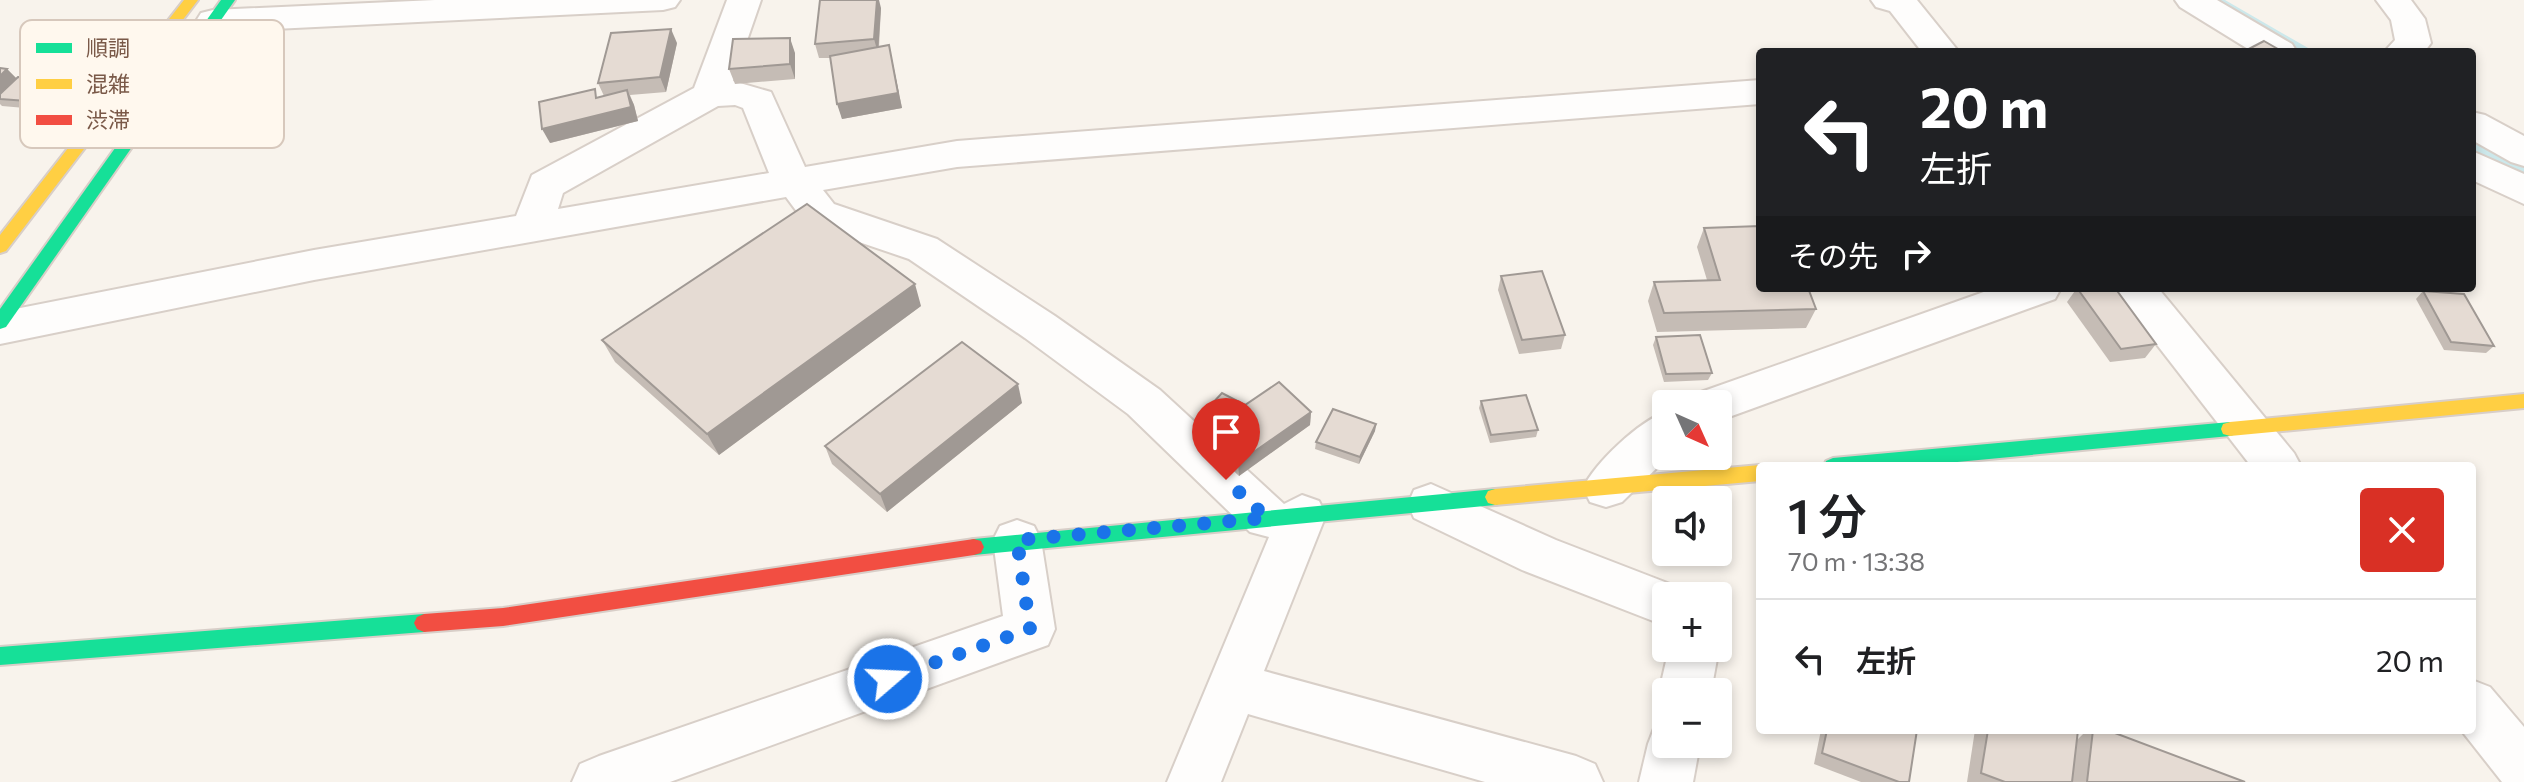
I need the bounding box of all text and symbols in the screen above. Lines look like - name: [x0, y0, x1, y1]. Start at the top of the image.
- legend: [20, 20, 284, 148]
- text: 順調: [86, 34, 130, 61]
- text: 混雑: [86, 70, 130, 97]
- text: 20 m: [1920, 71, 2048, 140]
- icon: left: [1788, 80, 1892, 184]
- text: 渋滞: [86, 106, 130, 133]
- text: 左折: [1920, 145, 1992, 189]
- icon: right: [1894, 232, 1938, 276]
- text: その先: [1788, 236, 1878, 273]
- north arrow: [1652, 390, 1732, 470]
- map controls: [1652, 390, 1732, 758]
- pin: [1192, 398, 1260, 480]
- icon: arrive: [1204, 410, 1248, 454]
- text: 1 分: [1788, 485, 1867, 544]
- button: sound: [1652, 486, 1732, 566]
- button: close: [2360, 488, 2444, 572]
- text: 70 m · 13:38: [1788, 545, 1925, 576]
- button: +: [1652, 582, 1732, 662]
- position arrow: [846, 637, 930, 721]
- icon: left: [1788, 637, 1832, 681]
- text: 左折: [1856, 641, 1916, 678]
- text: 20 m: [2376, 641, 2444, 678]
- button: −: [1652, 678, 1732, 758]

